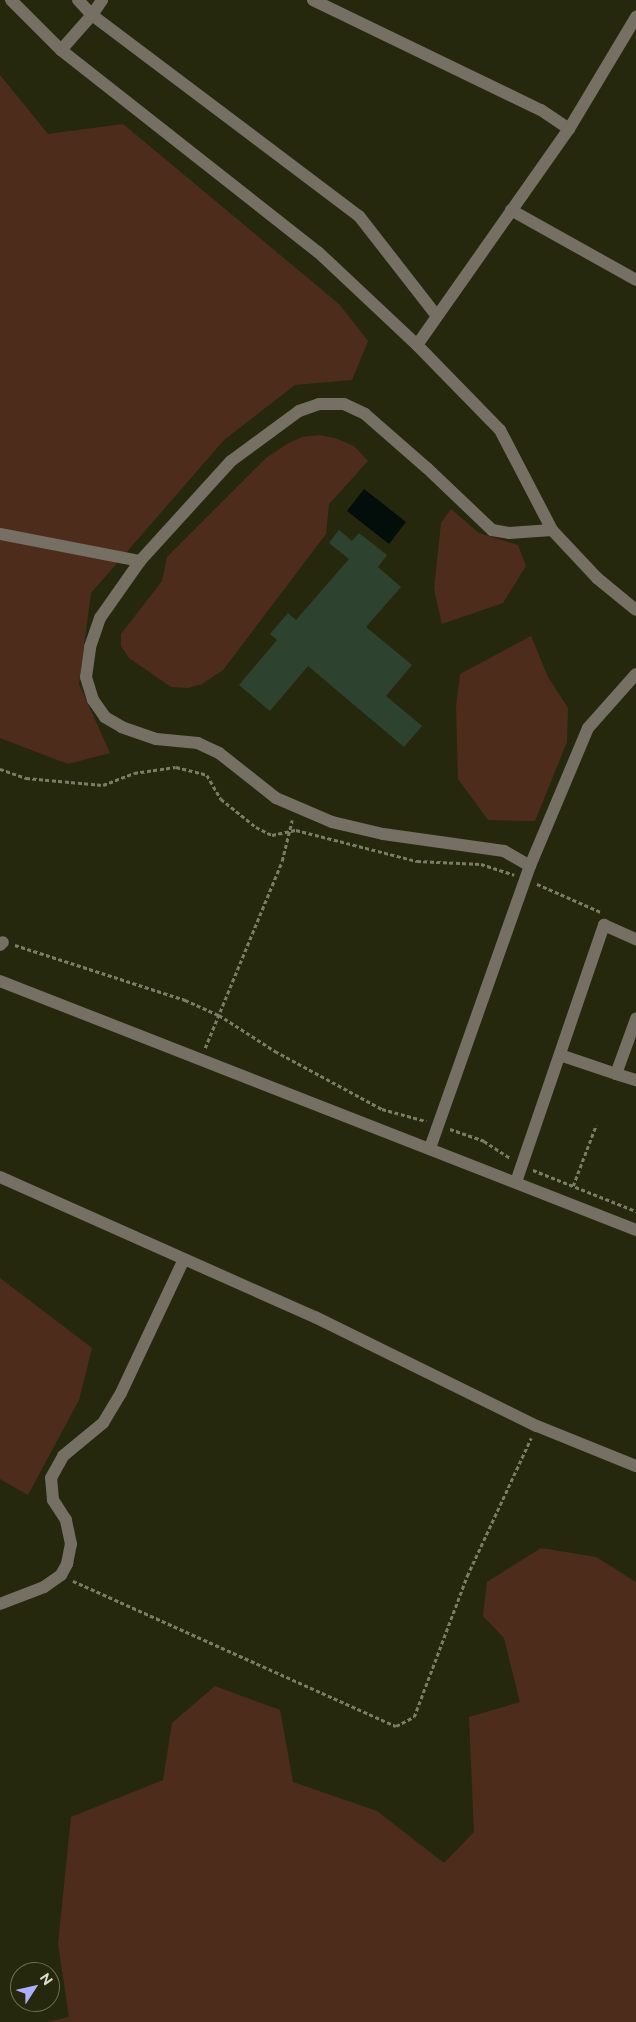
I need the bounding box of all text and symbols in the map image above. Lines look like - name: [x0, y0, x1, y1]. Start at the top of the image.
- north arrow: [10, 1962, 60, 2012]
- text: N: [37, 1970, 56, 1988]

